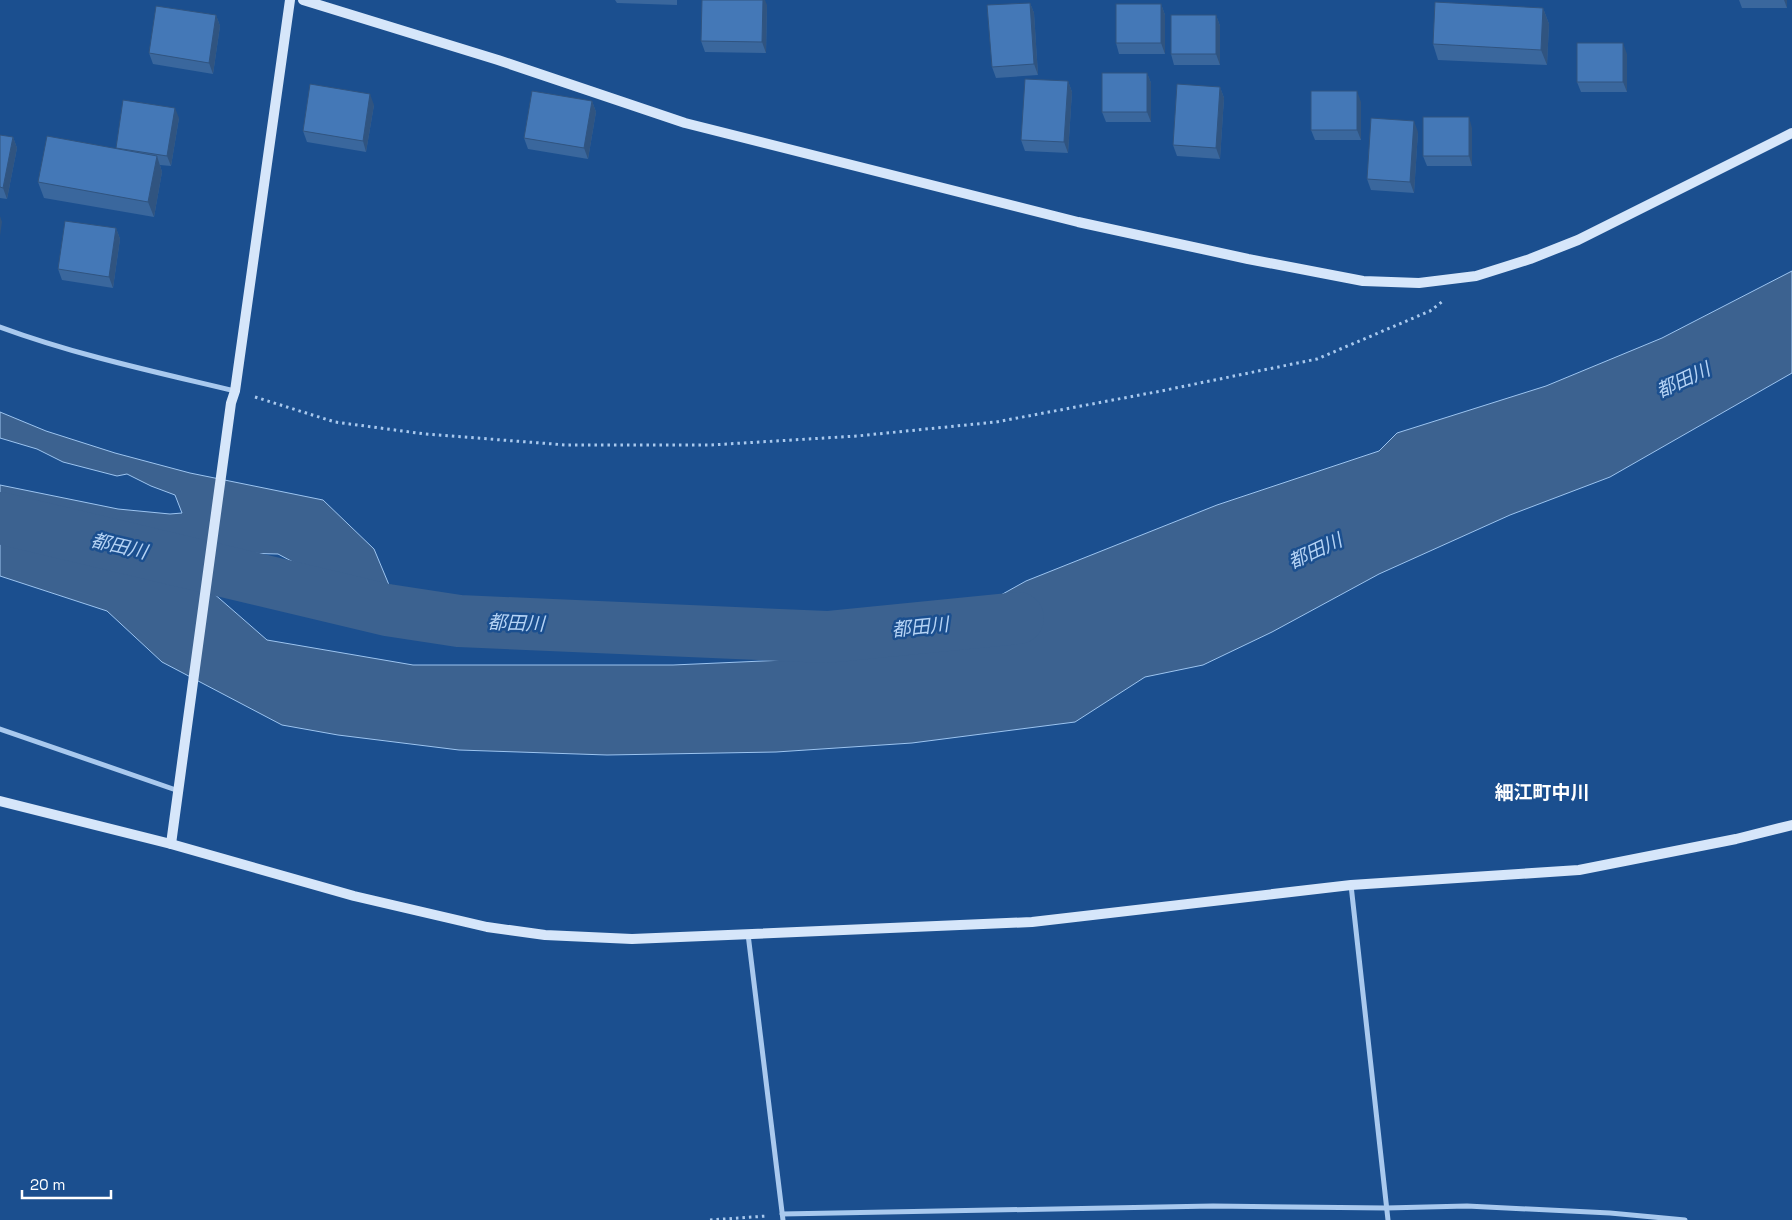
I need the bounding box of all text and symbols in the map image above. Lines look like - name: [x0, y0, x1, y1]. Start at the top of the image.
- water label: 都田川: [1652, 356, 1716, 403]
- water label: 都田川: [88, 527, 152, 565]
- water label: 都田川: [1284, 527, 1348, 574]
- water label: 都田川: [487, 610, 547, 637]
- water label: 都田川: [890, 611, 952, 642]
- district label: 細江町中川: [1494, 780, 1590, 805]
- scale bar: [22, 1168, 111, 1200]
- text: 20 m: [30, 1175, 65, 1194]

